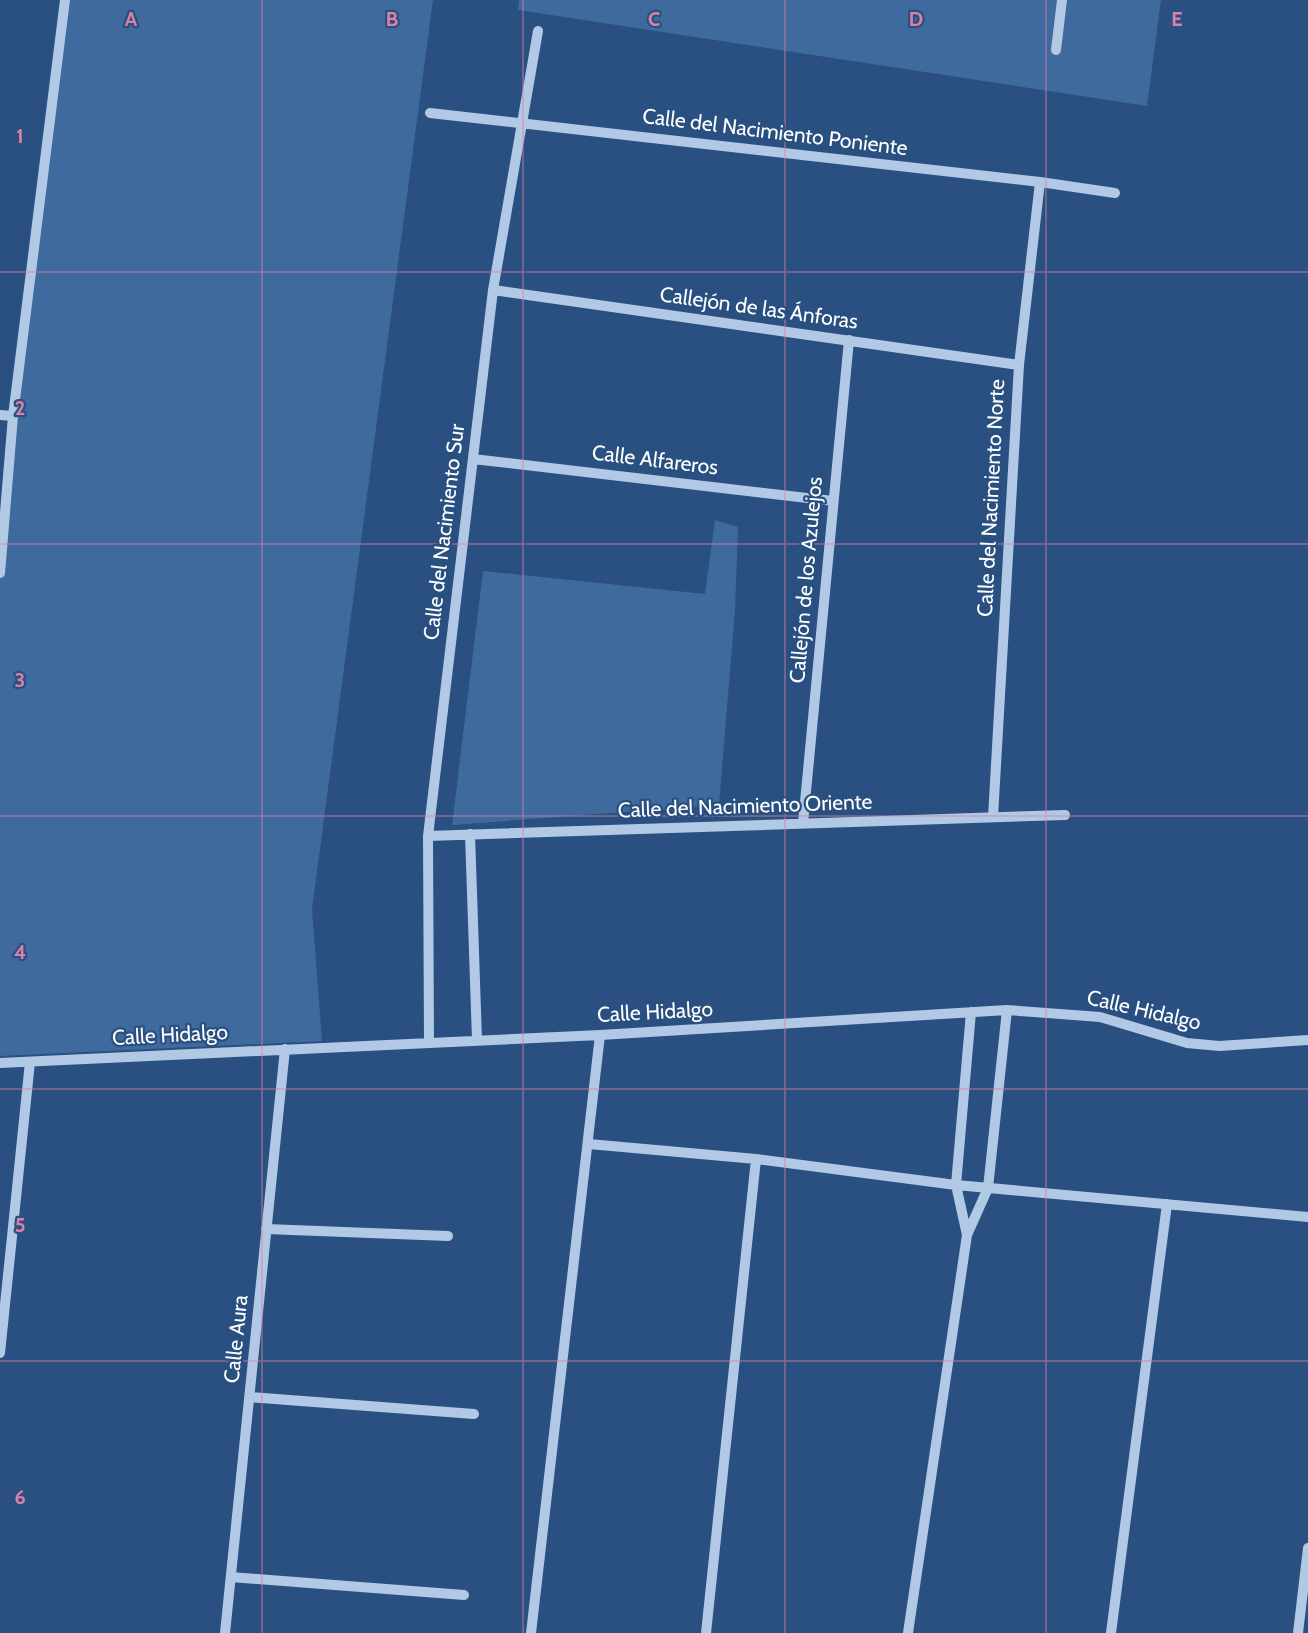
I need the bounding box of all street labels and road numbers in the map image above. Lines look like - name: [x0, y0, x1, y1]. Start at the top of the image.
- street label: Calle del Nacimiento Poniente: [641, 103, 909, 160]
- street label: Callejón de las Ánforas: [658, 281, 860, 335]
- street label: Calle del Nacimiento Norte: [972, 378, 1009, 617]
- street label: Calle del Nacimiento Sur: [418, 422, 469, 641]
- street label: Calle Alfareros: [591, 439, 720, 480]
- street label: Callejón de los Azulejos: [784, 475, 828, 684]
- street label: Calle del Nacimiento Oriente: [617, 789, 873, 822]
- street label: Calle Hidalgo: [1085, 984, 1203, 1035]
- street label: Calle Hidalgo: [596, 996, 714, 1027]
- street label: Calle Hidalgo: [111, 1019, 229, 1050]
- street label: Calle Aura: [218, 1294, 253, 1384]

